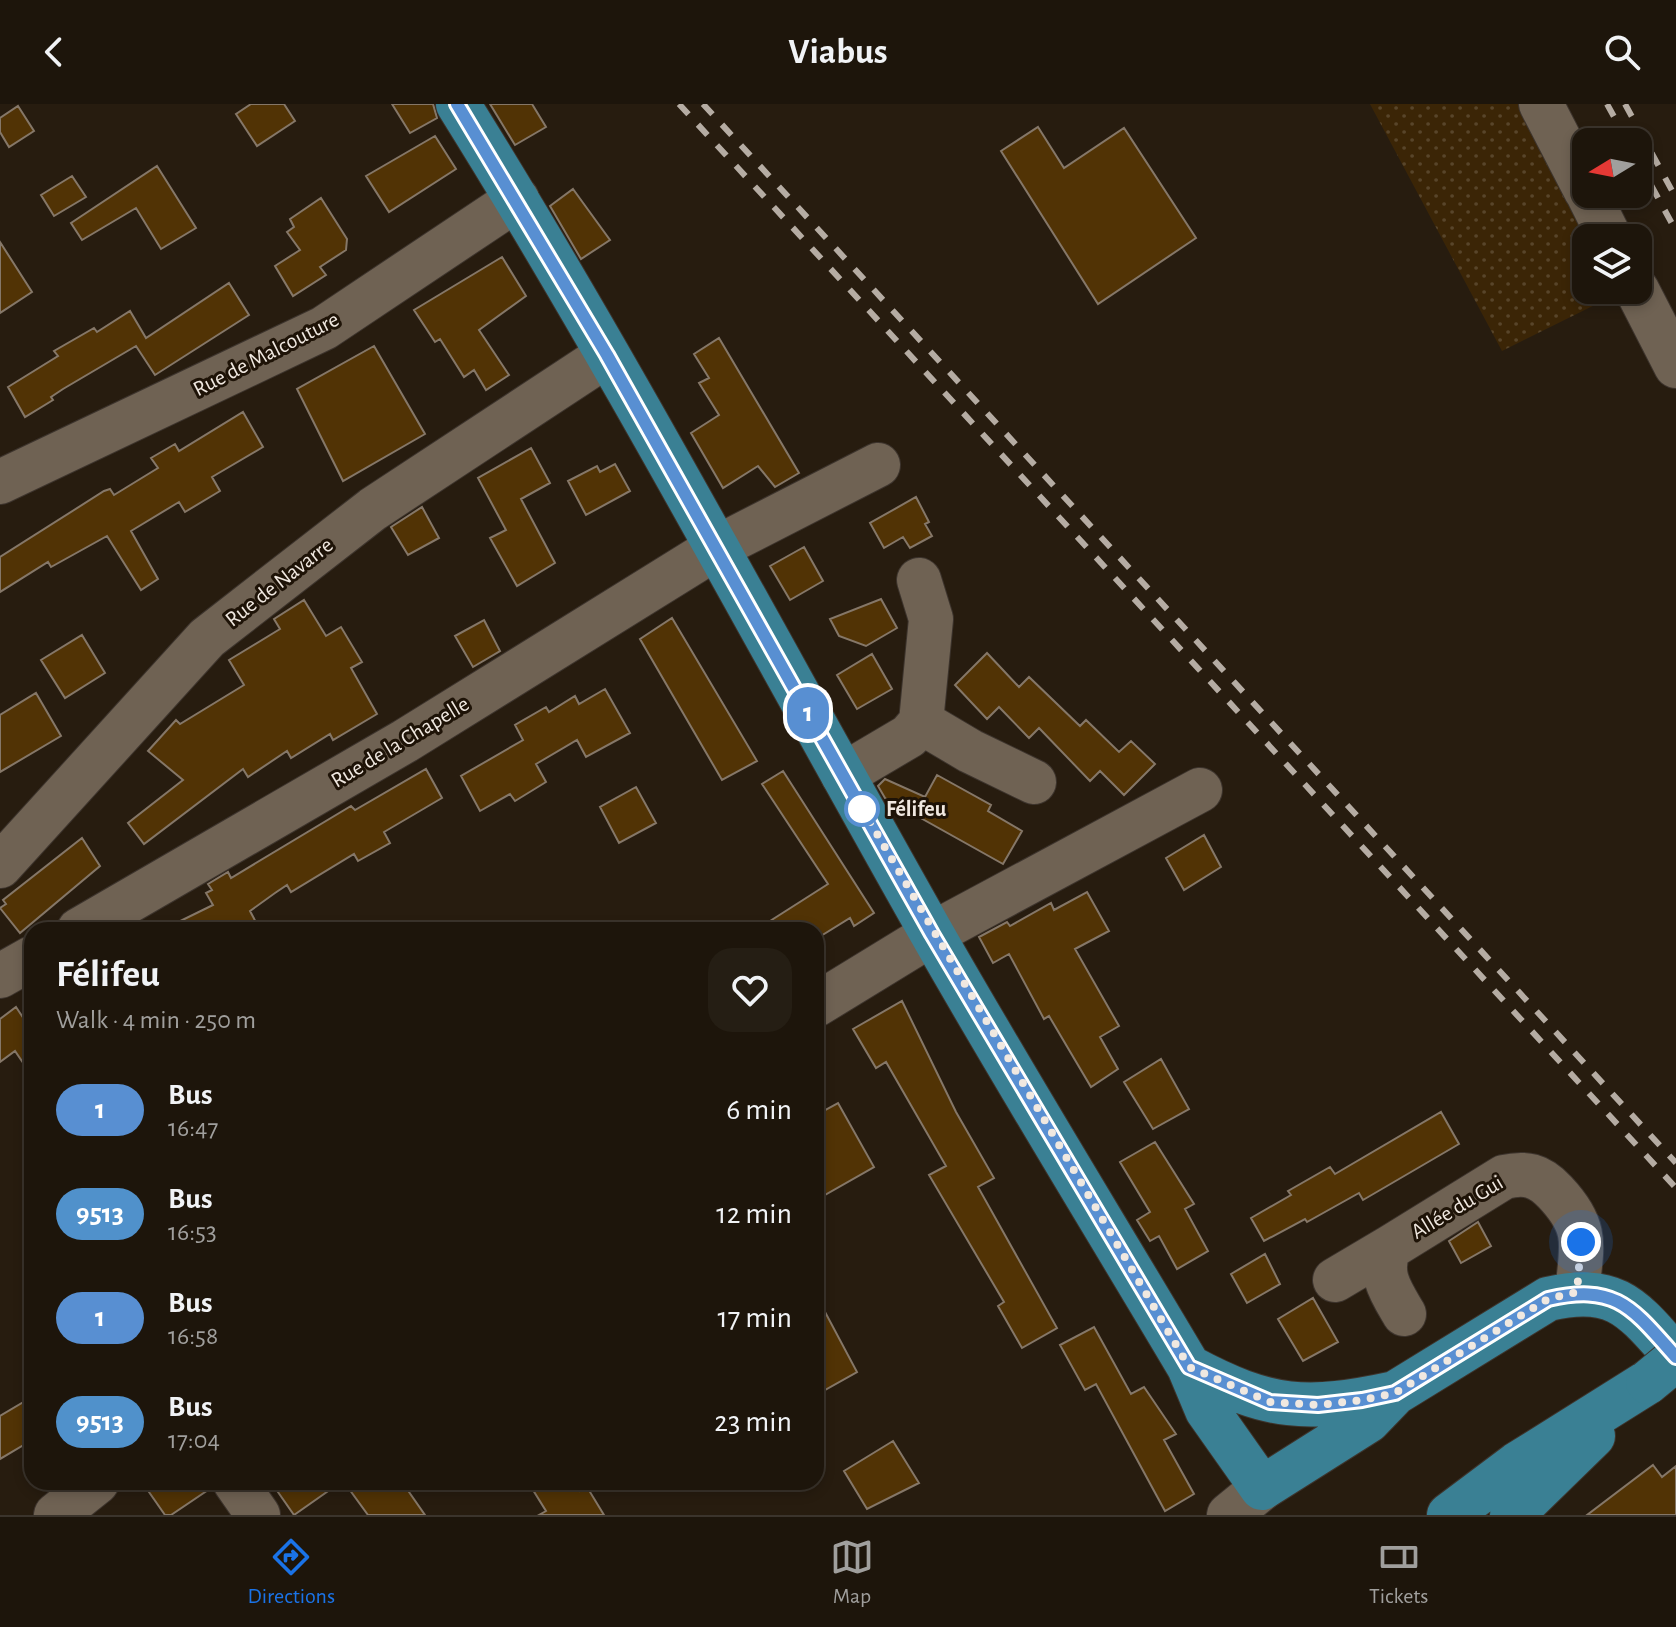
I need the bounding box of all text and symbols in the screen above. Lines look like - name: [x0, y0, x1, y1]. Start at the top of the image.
- icon: back: [32, 30, 76, 74]
- icon: search: [1600, 30, 1644, 74]
- text: Viabus: [788, 34, 888, 70]
- north arrow: [1572, 128, 1652, 208]
- map controls: [1572, 128, 1652, 304]
- button: layers: [1572, 224, 1652, 304]
- street label: Rue de Malcouture: [190, 308, 342, 400]
- street label: Rue de Navarre: [221, 533, 337, 631]
- line badge: 1: [782, 687, 834, 739]
- street label: Rue de la Chapelle: [327, 692, 473, 792]
- text: 1: [803, 699, 813, 727]
- marker: Félifeu: [845, 792, 879, 826]
- place label: Félifeu: [886, 798, 947, 820]
- button: heart: [708, 948, 792, 1032]
- text: Félifeu: [56, 956, 160, 994]
- text: Walk · 4 min · 250 m: [56, 1007, 256, 1033]
- text: Bus: [168, 1080, 213, 1110]
- text: 6 min: [726, 1095, 792, 1125]
- text: 1: [95, 1096, 105, 1124]
- text: 16:47: [168, 1115, 218, 1141]
- street label: Allée du Gui: [1407, 1171, 1507, 1243]
- text: Bus: [168, 1184, 213, 1214]
- text: 12 min: [716, 1199, 792, 1229]
- text: 9513: [76, 1200, 124, 1228]
- text: 16:53: [168, 1219, 217, 1245]
- your location: [1561, 1222, 1601, 1262]
- text: Bus: [168, 1288, 213, 1318]
- text: 17 min: [717, 1303, 792, 1333]
- text: 1: [95, 1304, 105, 1332]
- text: 16:58: [168, 1323, 218, 1349]
- text: Bus: [168, 1392, 213, 1422]
- text: 23 min: [714, 1407, 792, 1437]
- text: 9513: [76, 1408, 124, 1436]
- text: 17:04: [168, 1427, 220, 1453]
- tab: Directions: [247, 1535, 335, 1609]
- tab: Map: [830, 1535, 874, 1609]
- tab: Tickets: [1369, 1535, 1429, 1609]

